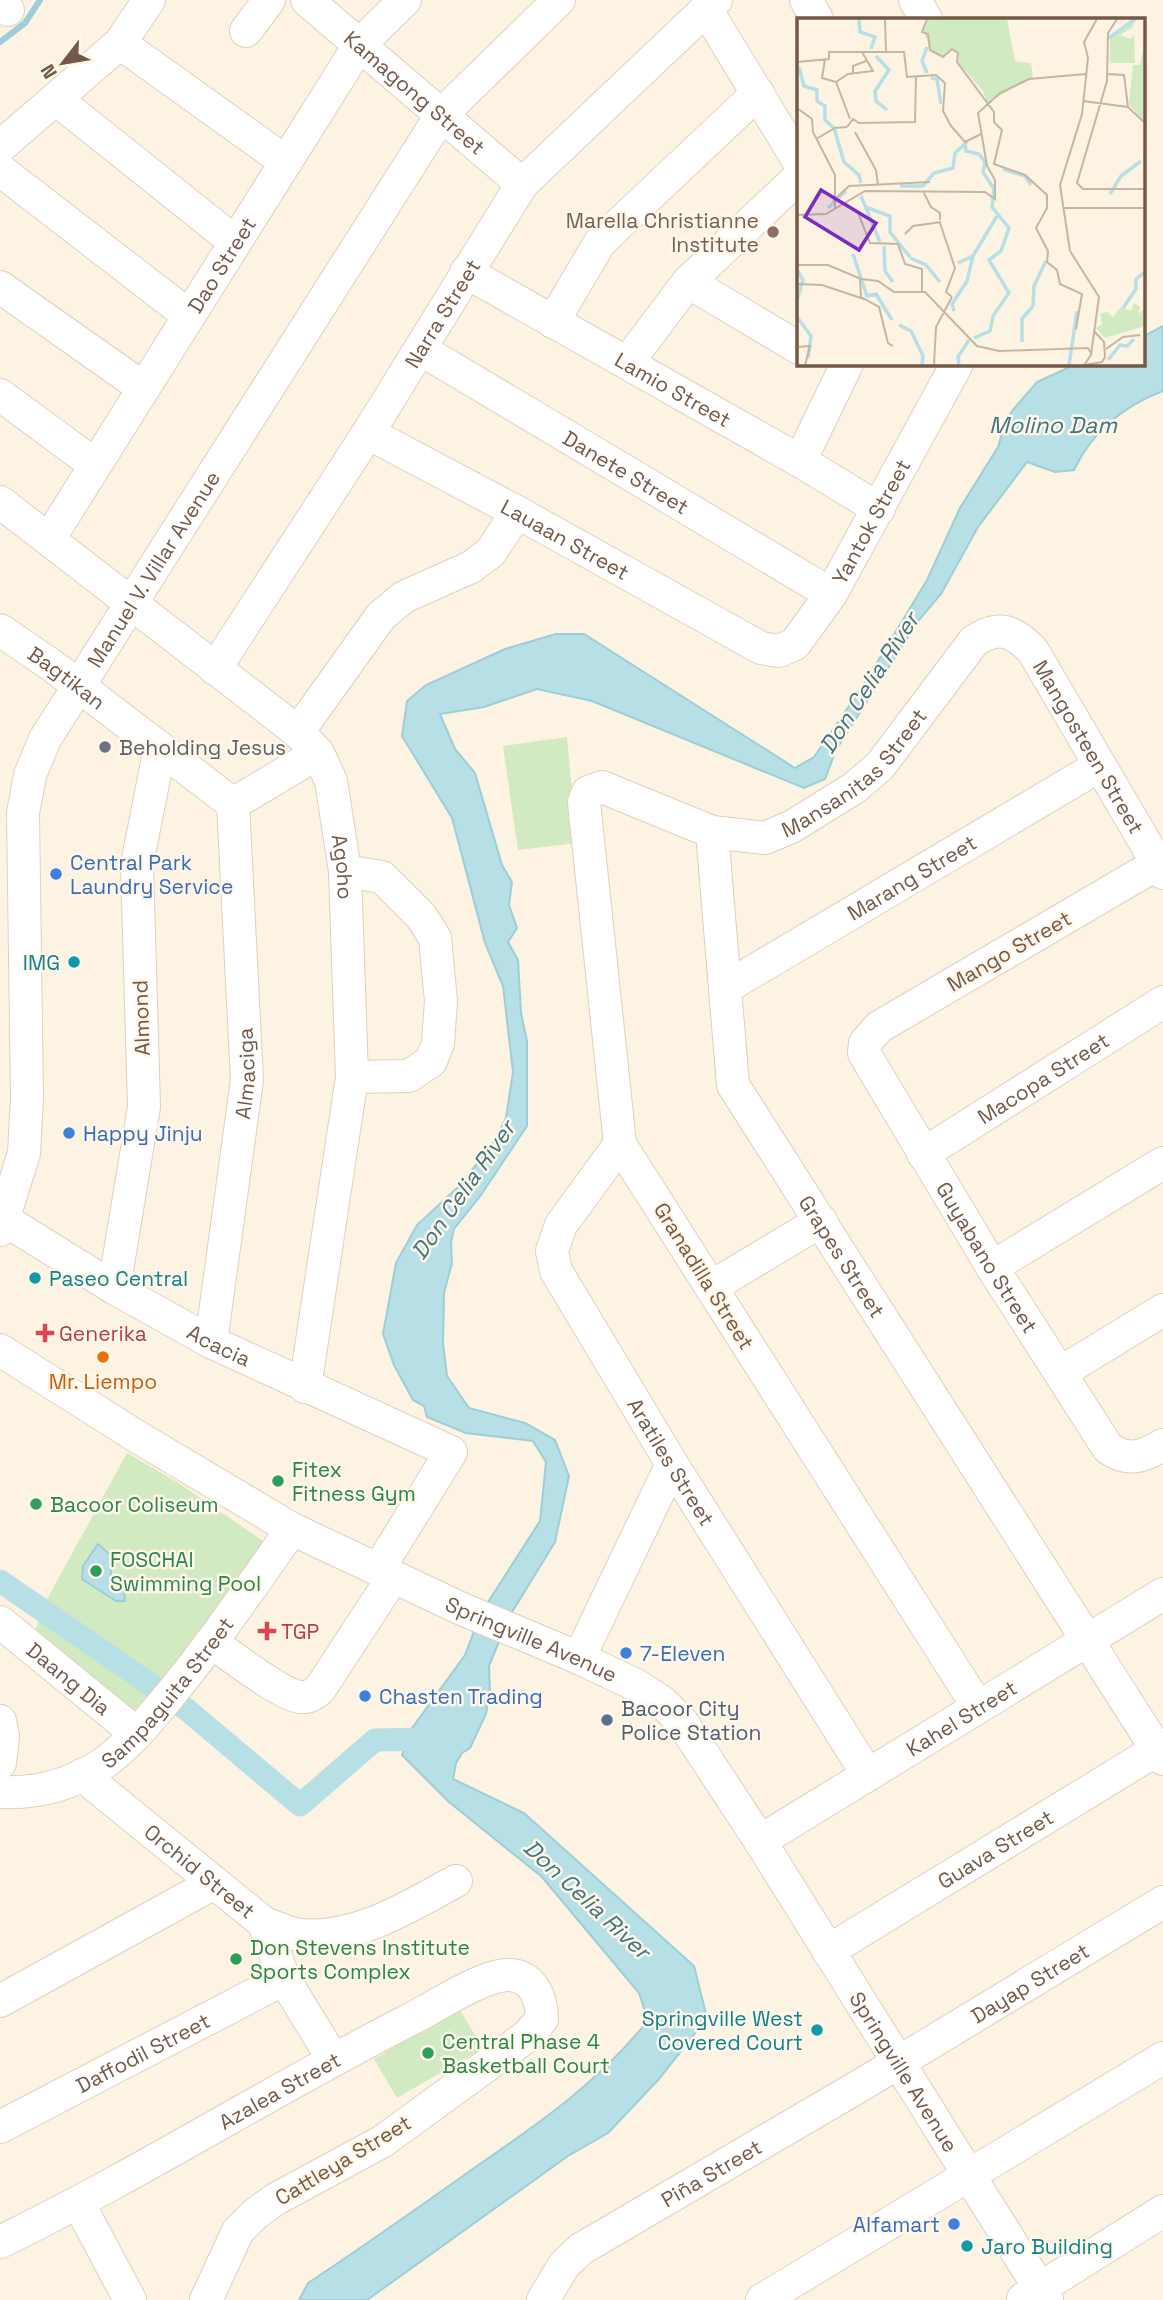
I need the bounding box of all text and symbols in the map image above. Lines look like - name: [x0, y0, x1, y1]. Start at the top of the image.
- inset map: [797, 18, 1146, 366]
- street label: Kamagong Street: [339, 24, 491, 160]
- north arrow: [28, 28, 98, 98]
- text: N: [35, 60, 63, 83]
- place label: Marella Christianne Institute: [566, 207, 759, 258]
- street label: Dao Street: [181, 212, 262, 318]
- marker: Marella Christianne Institute: [765, 224, 781, 240]
- street label: Narra Street: [398, 254, 486, 373]
- street label: Lamio Street: [610, 346, 736, 433]
- water label: Molino Dam: [989, 410, 1118, 440]
- street label: Danete Street: [558, 424, 694, 520]
- street label: Yantok Street: [825, 454, 916, 589]
- street label: Manuel V. Villar Avenue: [81, 466, 225, 672]
- street label: Lauaan Street: [496, 493, 634, 586]
- water label: Don Celia River: [812, 605, 927, 759]
- street label: Bagtikan: [23, 640, 111, 715]
- street label: Mangosteen Street: [1028, 655, 1150, 838]
- street label: Mansanitas Street: [777, 703, 932, 843]
- place label: Beholding Jesus: [119, 734, 286, 761]
- marker: Beholding Jesus: [97, 739, 113, 755]
- street label: Marang Street: [842, 828, 981, 926]
- street label: Agoho: [326, 832, 359, 900]
- place label: Central Park Laundry Service: [70, 849, 233, 900]
- marker: Central Park Laundry Service: [48, 866, 64, 882]
- street label: Mango Street: [942, 905, 1076, 997]
- place label: IMG: [23, 949, 60, 976]
- marker: IMG: [66, 954, 82, 970]
- street label: Almond: [126, 980, 156, 1056]
- street label: Macopa Street: [972, 1026, 1114, 1130]
- street label: Almaciga: [228, 1027, 261, 1121]
- water label: Don Celia River: [404, 1113, 523, 1265]
- place label: Happy Jinju: [83, 1120, 203, 1147]
- marker: Happy Jinju: [61, 1125, 77, 1141]
- street label: Guyabano Street: [930, 1177, 1044, 1338]
- street label: Grapes Street: [793, 1190, 891, 1323]
- street label: Granadilla Street: [648, 1197, 760, 1355]
- place label: Paseo Central: [49, 1265, 188, 1292]
- marker: Paseo Central: [27, 1270, 43, 1286]
- street label: Acacia: [183, 1318, 255, 1372]
- place label: Generika: [59, 1320, 147, 1347]
- marker: Generika: [37, 1325, 53, 1341]
- marker: Mr. Liempo: [95, 1349, 111, 1365]
- place label: Mr. Liempo: [49, 1368, 157, 1395]
- street label: Aratiles Street: [622, 1393, 721, 1531]
- place label: Fitex Fitness Gym: [292, 1456, 416, 1507]
- marker: Fitex Fitness Gym: [270, 1473, 286, 1489]
- place label: Bacoor Coliseum: [50, 1491, 219, 1518]
- marker: Bacoor Coliseum: [28, 1496, 44, 1512]
- place label: FOSCHAI Swimming Pool: [110, 1546, 261, 1597]
- marker: FOSCHAI Swimming Pool: [88, 1563, 104, 1579]
- street label: Springville Avenue: [441, 1590, 622, 1688]
- street label: Sampaguita Street: [95, 1611, 239, 1774]
- place label: TGP: [281, 1618, 319, 1645]
- marker: TGP: [259, 1623, 275, 1639]
- street label: Daang Dia: [21, 1636, 117, 1721]
- place label: 7-Eleven: [640, 1640, 725, 1667]
- marker: 7-Eleven: [618, 1645, 634, 1661]
- street label: Kahel Street: [901, 1674, 1022, 1762]
- place label: Chasten Trading: [379, 1683, 543, 1710]
- marker: Chasten Trading: [357, 1688, 373, 1704]
- place label: Bacoor City Police Station: [621, 1695, 761, 1746]
- marker: Bacoor City Police Station: [599, 1712, 615, 1728]
- street label: Guava Street: [932, 1803, 1058, 1894]
- street label: Orchid Street: [139, 1818, 261, 1924]
- water label: Don Celia River: [517, 1833, 658, 1967]
- place label: Don Stevens Institute Sports Complex: [250, 1934, 470, 1985]
- street label: Dayap Street: [966, 1937, 1094, 2029]
- marker: Don Stevens Institute Sports Complex: [228, 1951, 244, 1967]
- street label: Springville Avenue: [844, 1986, 965, 2157]
- place label: Springville West Covered Court: [642, 2005, 803, 2056]
- street label: Daffodil Street: [71, 2007, 214, 2099]
- marker: Springville West Covered Court: [809, 2022, 825, 2038]
- place label: Central Phase 4 Basketball Court: [442, 2028, 610, 2079]
- street label: Azalea Street: [214, 2045, 345, 2135]
- marker: Central Phase 4 Basketball Court: [420, 2045, 436, 2061]
- street label: Cattleya Street: [270, 2109, 416, 2211]
- street label: Piña Street: [656, 2133, 766, 2213]
- place label: Alfamart: [853, 2211, 940, 2238]
- marker: Alfamart: [946, 2216, 962, 2232]
- place label: Jaro Building: [981, 2233, 1113, 2260]
- marker: Jaro Building: [959, 2238, 975, 2254]

